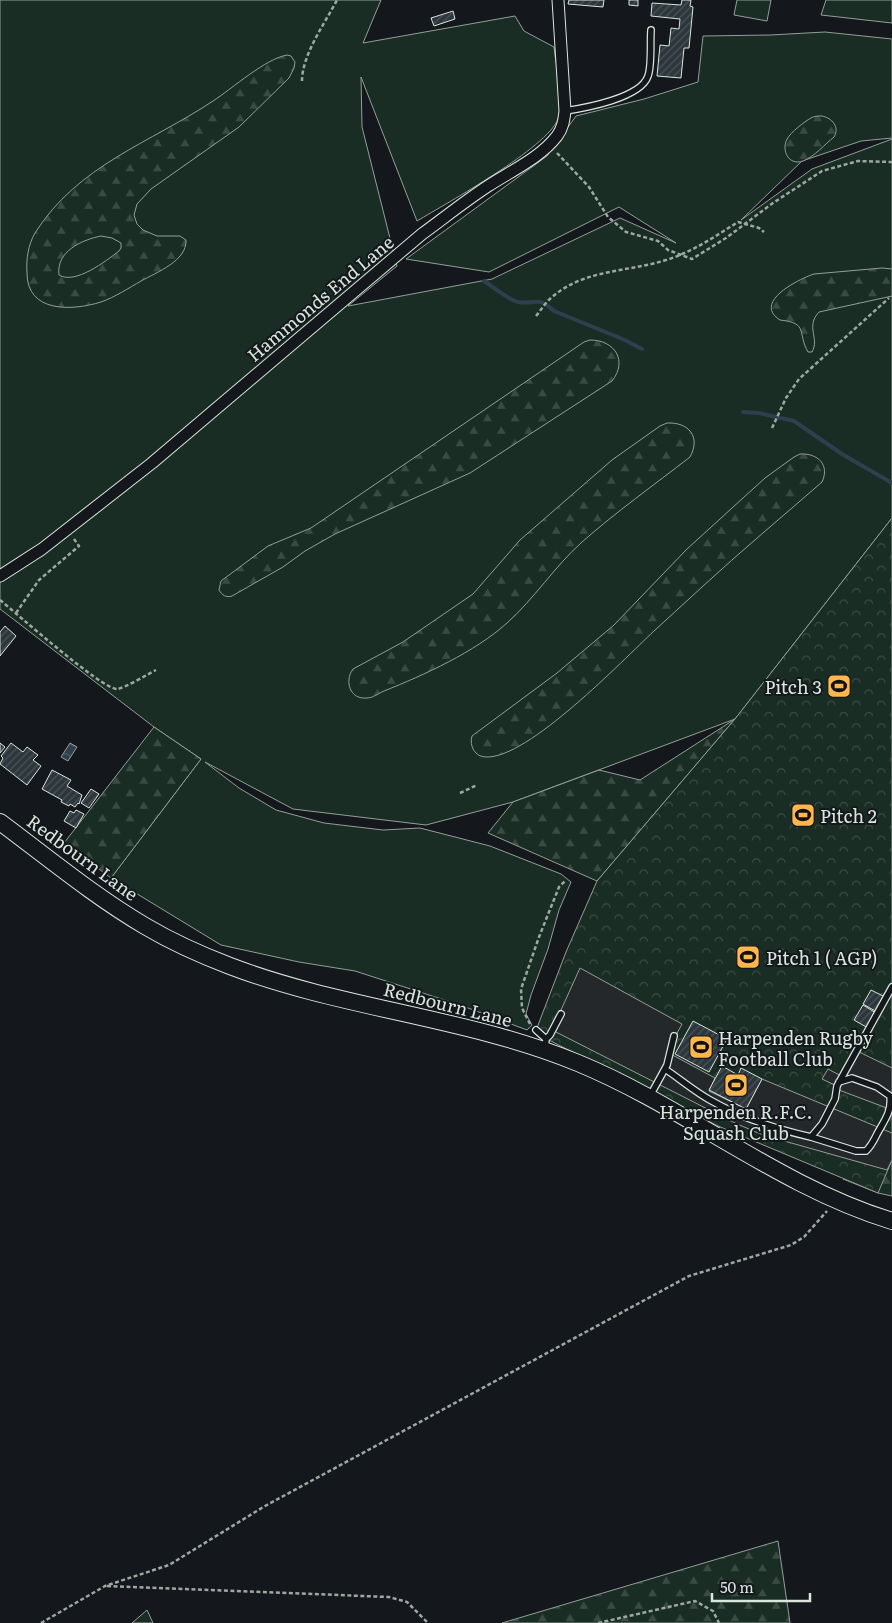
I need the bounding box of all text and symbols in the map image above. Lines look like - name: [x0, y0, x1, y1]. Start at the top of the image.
- street label: Hammonds End Lane: [241, 228, 399, 368]
- place label: Pitch 3: [764, 673, 822, 700]
- sports icon: Pitch 3: [826, 673, 852, 699]
- sports icon: Pitch 2: [790, 802, 816, 828]
- place label: Pitch 2: [820, 802, 877, 829]
- street label: Redbourn Lane: [22, 807, 144, 907]
- sports icon: Pitch 1 ( AGP): [735, 944, 761, 970]
- place label: Pitch 1 ( AGP): [766, 944, 878, 971]
- street label: Redbourn Lane: [381, 975, 515, 1033]
- place label: Harpenden Rugby Football Club: [718, 1024, 874, 1072]
- sports icon: Harpenden Rugby Football Club: [688, 1034, 714, 1060]
- sports icon: Harpenden R.F.C. Squash Club: [723, 1072, 749, 1098]
- place label: Harpenden R.F.C. Squash Club: [659, 1098, 813, 1146]
- scale bar: [712, 1570, 810, 1602]
- text: 50 m: [720, 1575, 754, 1598]

